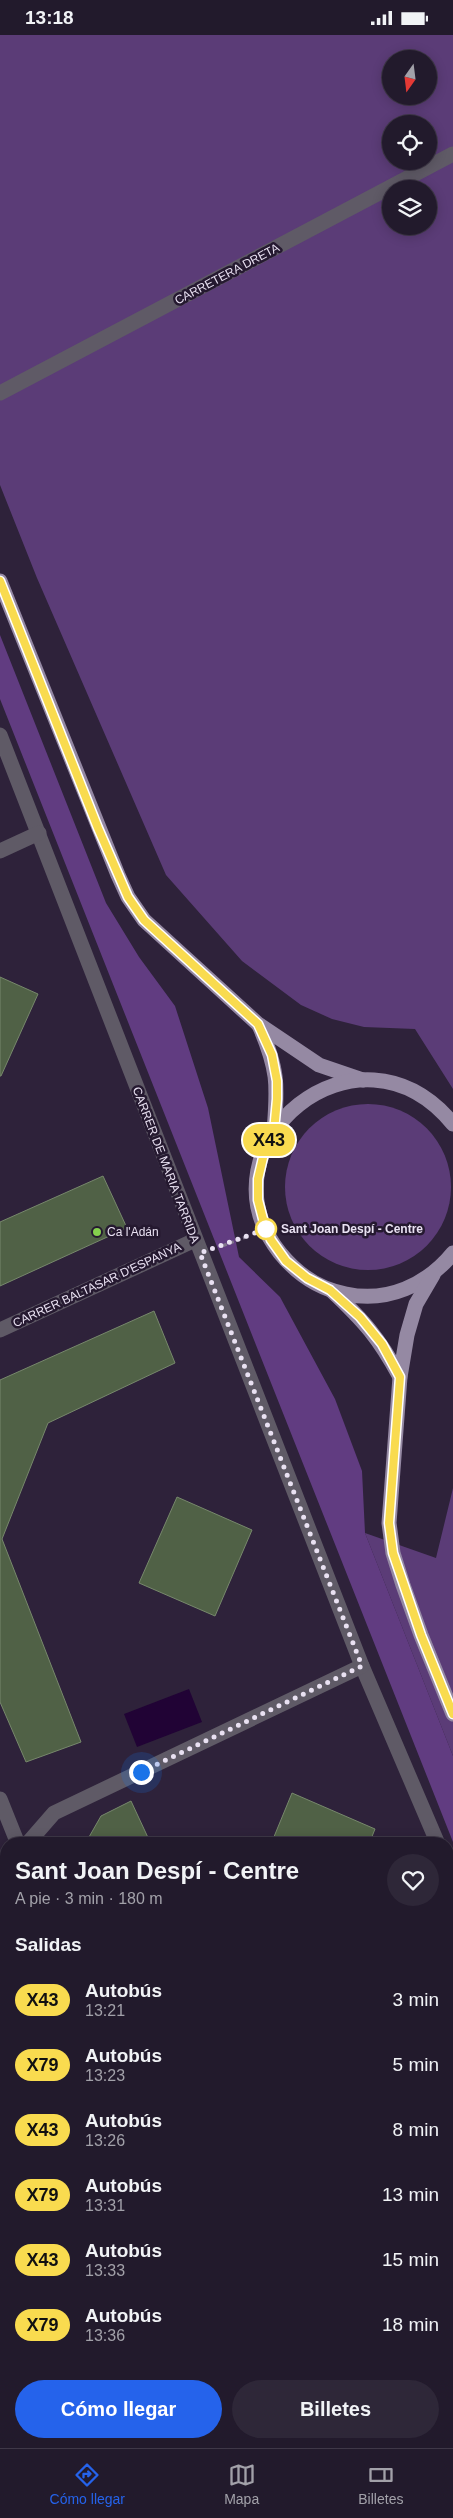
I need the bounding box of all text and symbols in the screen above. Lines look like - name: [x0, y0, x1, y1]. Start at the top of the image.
- text: 13:18: [25, 7, 74, 28]
- north arrow: [382, 50, 438, 105]
- map controls: [382, 50, 437, 235]
- button: locate: [382, 115, 437, 170]
- button: layers: [382, 180, 437, 235]
- street label: CARRETERA DRETA: [172, 240, 282, 308]
- street label: CARRER DE MARIA TARRIDA: [130, 1085, 202, 1245]
- line badge: X43: [240, 1124, 298, 1156]
- text: X43: [253, 1130, 285, 1150]
- marker: Sant Joan Despí - Centre: [255, 1218, 277, 1240]
- place label: Sant Joan Despí - Centre: [281, 1222, 423, 1236]
- place label: Ca l'Adán: [107, 1225, 159, 1239]
- marker: Ca l'Adán: [91, 1226, 103, 1238]
- street label: CARRER BALTASAR D'ESPANYA: [11, 1240, 183, 1330]
- your location: [129, 1760, 154, 1785]
- button: heart: [387, 1854, 439, 1906]
- text: Sant Joan Despí - Centre: [15, 1857, 299, 1884]
- text: A pie · 3 min · 180 m: [15, 1890, 163, 1907]
- text: Salidas: [15, 1934, 82, 1955]
- text: Autobús: [85, 1980, 162, 2001]
- text: 3 min: [393, 1989, 439, 2010]
- text: X43: [26, 1990, 59, 2010]
- text: 13:21: [85, 2002, 125, 2019]
- text: Autobús: [85, 2045, 162, 2066]
- text: 5 min: [393, 2054, 439, 2075]
- text: X79: [26, 2055, 59, 2075]
- text: 13:23: [85, 2067, 125, 2084]
- text: Autobús: [85, 2110, 162, 2131]
- text: 8 min: [393, 2119, 439, 2140]
- text: X43: [26, 2120, 59, 2140]
- text: 13:26: [85, 2132, 125, 2149]
- text: Autobús: [85, 2175, 162, 2196]
- text: 13 min: [382, 2184, 439, 2205]
- text: X79: [26, 2185, 59, 2205]
- text: 13:31: [85, 2197, 125, 2214]
- text: Autobús: [85, 2240, 162, 2261]
- text: 15 min: [382, 2249, 439, 2270]
- text: X43: [26, 2250, 59, 2270]
- text: 13:33: [85, 2262, 125, 2279]
- text: Autobús: [85, 2305, 162, 2326]
- text: 18 min: [382, 2314, 439, 2335]
- text: X79: [26, 2315, 59, 2335]
- text: 13:36: [85, 2327, 125, 2344]
- button: Cómo llegar: [15, 2380, 222, 2438]
- button: Billetes: [232, 2380, 439, 2438]
- tab: Cómo llegar: [50, 2461, 125, 2507]
- tab: Mapa: [224, 2461, 259, 2507]
- tab: Billetes: [358, 2461, 403, 2507]

